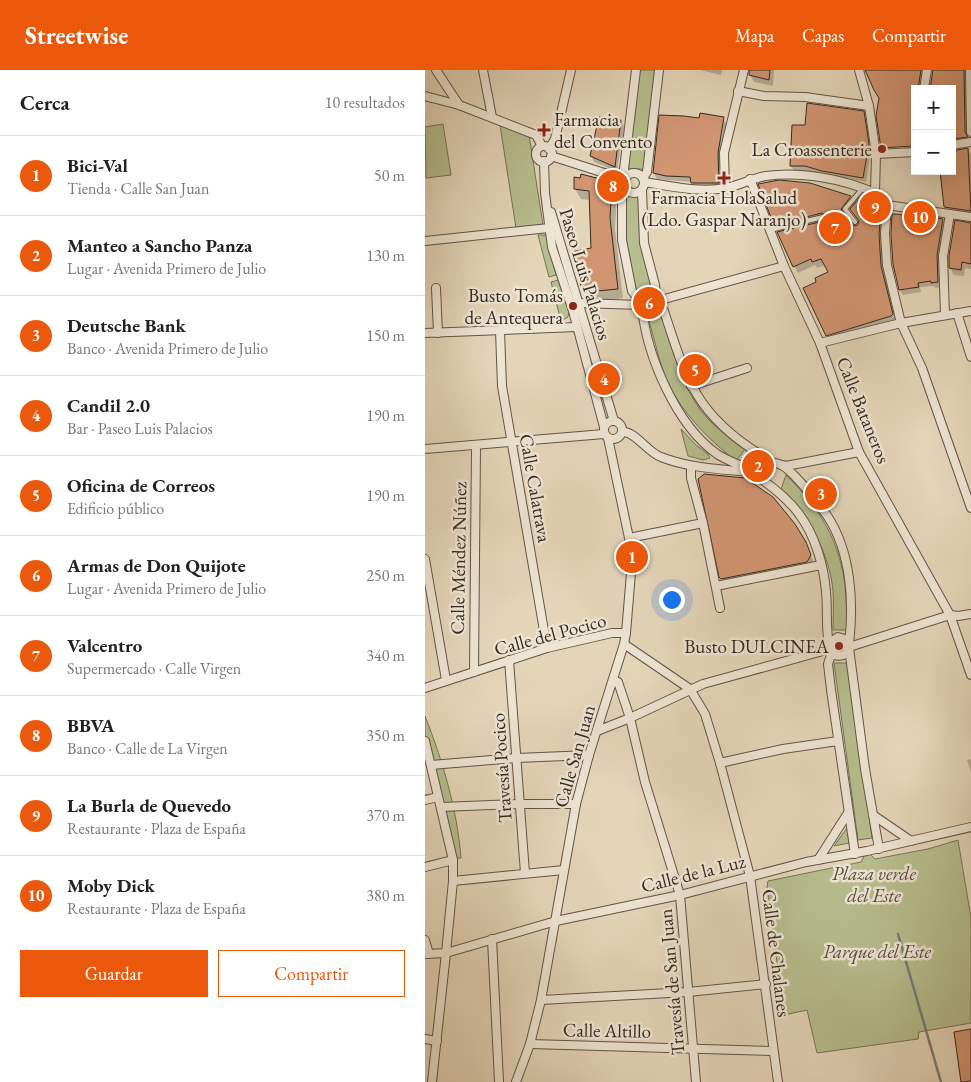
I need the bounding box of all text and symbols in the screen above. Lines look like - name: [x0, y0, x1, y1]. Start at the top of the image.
- text: Streetwise: [25, 20, 128, 51]
- text: Mapa: [735, 24, 774, 47]
- text: Capas: [802, 24, 844, 47]
- text: Compartir: [872, 24, 946, 47]
- map controls: [911, 85, 956, 175]
- button: +: [911, 85, 956, 130]
- text: Cerca: [20, 89, 70, 116]
- text: 10 resultados: [325, 92, 405, 113]
- place label: Farmacia del Convento: [554, 107, 653, 154]
- marker: Farmacia del Convento: [538, 124, 550, 136]
- button: −: [911, 130, 956, 175]
- place label: La Croassenterie: [752, 137, 872, 162]
- marker: La Croassenterie: [876, 143, 888, 155]
- text: Bici-Val: [67, 153, 128, 178]
- text: 1: [32, 165, 40, 186]
- text: 50 m: [374, 165, 405, 186]
- pin: 8: [597, 167, 629, 205]
- marker: Farmacia HolaSalud (Ldo. Gaspar Naranjo): [718, 172, 730, 184]
- text: Tienda · Calle San Juan: [67, 178, 209, 199]
- place label: Farmacia HolaSalud (Ldo. Gaspar Naranjo): [642, 185, 806, 232]
- pin: 9: [859, 188, 891, 226]
- pin: 10: [904, 198, 936, 236]
- street label: Paseo Luis Palacios: [554, 205, 617, 343]
- pin: 7: [819, 209, 851, 247]
- text: Manteo a Sancho Panza: [67, 233, 252, 258]
- text: 2: [32, 245, 40, 266]
- text: 130 m: [366, 245, 405, 266]
- text: Lugar · Avenida Primero de Julio: [67, 258, 266, 279]
- place label: Busto Tomás de Antequera: [465, 283, 563, 330]
- pin: 6: [633, 284, 665, 322]
- marker: Busto Tomás de Antequera: [567, 300, 579, 312]
- text: Deutsche Bank: [67, 313, 186, 338]
- text: 3: [32, 325, 40, 346]
- text: 150 m: [366, 325, 405, 346]
- text: Banco · Avenida Primero de Julio: [67, 338, 268, 359]
- pin: 5: [679, 351, 711, 389]
- street label: Calle Bataneros: [831, 353, 896, 467]
- pin: 4: [588, 360, 620, 398]
- text: Candil 2.0: [67, 393, 150, 418]
- text: 4: [32, 405, 40, 426]
- text: 190 m: [366, 405, 405, 426]
- text: Bar · Paseo Luis Palacios: [67, 418, 213, 439]
- street label: Calle Calatrava: [514, 432, 557, 545]
- pin: 2: [742, 447, 774, 485]
- text: Oficina de Correos: [67, 473, 215, 498]
- pin: 3: [805, 475, 837, 513]
- street label: Calle Méndez Núñez: [445, 480, 472, 635]
- text: 5: [32, 485, 40, 506]
- text: 190 m: [366, 485, 405, 506]
- text: Edificio público: [67, 498, 164, 519]
- pin: 1: [616, 538, 648, 576]
- text: Armas de Don Quijote: [67, 553, 246, 578]
- text: 6: [32, 565, 40, 586]
- text: 250 m: [366, 565, 405, 586]
- text: Lugar · Avenida Primero de Julio: [67, 578, 266, 599]
- your location: [659, 587, 685, 613]
- street label: Calle del Pocico: [491, 608, 609, 661]
- text: Valcentro: [67, 633, 142, 658]
- place label: Busto DULCINEA: [684, 634, 830, 659]
- marker: Busto DULCINEA: [833, 640, 845, 652]
- text: 7: [32, 645, 40, 666]
- text: 340 m: [366, 645, 405, 666]
- text: Supermercado · Calle Virgen: [67, 658, 241, 679]
- street label: Calle San Juan: [548, 702, 601, 810]
- street label: Travesía Pocico: [485, 712, 518, 824]
- text: BBVA: [67, 713, 115, 738]
- text: 8: [32, 725, 40, 746]
- text: 350 m: [366, 725, 405, 746]
- text: Banco · Calle de La Virgen: [67, 738, 228, 759]
- text: La Burla de Quevedo: [67, 793, 231, 818]
- text: 9: [32, 805, 40, 826]
- text: 370 m: [366, 805, 405, 826]
- text: Restaurante · Plaza de España: [67, 818, 246, 839]
- street label: Calle de la Luz: [638, 848, 749, 898]
- park label: Plaza verde del Este: [832, 861, 916, 908]
- text: Moby Dick: [67, 873, 155, 898]
- text: 10: [28, 885, 44, 906]
- text: 380 m: [366, 885, 405, 906]
- street label: Calle de Chalanes: [756, 888, 797, 1019]
- text: Restaurante · Plaza de España: [67, 898, 246, 919]
- street label: Travesía de San Juan: [653, 908, 690, 1056]
- park label: Parque del Este: [823, 939, 931, 965]
- button: Guardar: [20, 950, 208, 997]
- button: Compartir: [218, 950, 405, 997]
- street label: Calle Altillo: [563, 1017, 651, 1044]

